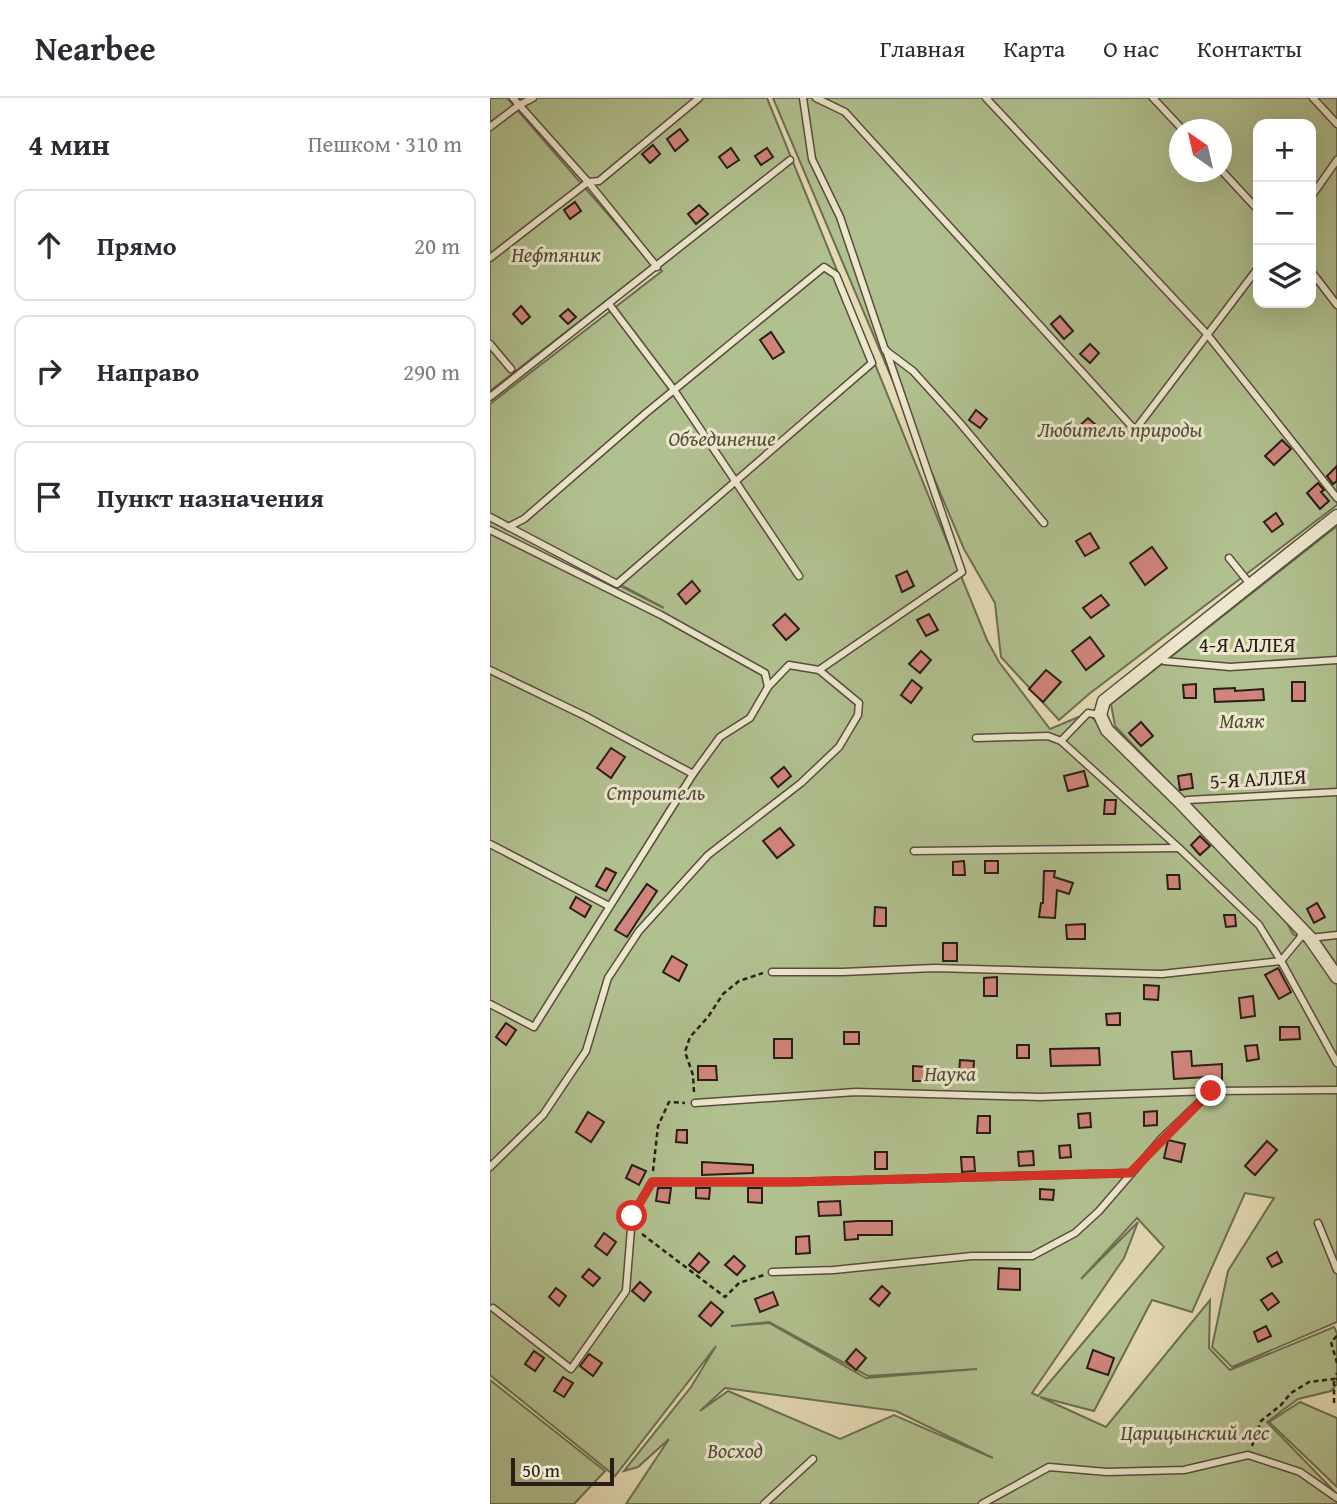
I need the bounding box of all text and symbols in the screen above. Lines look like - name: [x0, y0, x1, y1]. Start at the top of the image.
- text: Nearbee: [35, 24, 156, 72]
- text: Главная: [880, 31, 965, 66]
- text: Карта: [1003, 31, 1065, 66]
- text: О нас: [1103, 31, 1159, 66]
- text: Контакты: [1197, 31, 1302, 66]
- north arrow: [1169, 119, 1232, 182]
- map controls: [1253, 119, 1316, 308]
- button: +: [1253, 119, 1316, 182]
- text: 4 мин: [28, 122, 110, 166]
- text: Пешком · 310 m: [308, 127, 462, 160]
- button: −: [1253, 182, 1316, 245]
- icon: ahead: [30, 226, 68, 264]
- text: Прямо: [97, 226, 177, 265]
- text: 20 m: [414, 229, 460, 262]
- park label: Нефтяник: [511, 239, 601, 270]
- button: layers: [1253, 245, 1316, 308]
- icon: right: [30, 352, 68, 390]
- text: Направо: [97, 352, 199, 391]
- text: 290 m: [403, 355, 460, 388]
- park label: Любитель природы: [1037, 414, 1203, 445]
- park label: Объединение: [668, 423, 776, 454]
- icon: arrive: [30, 478, 68, 516]
- text: Пункт назначения: [97, 478, 324, 517]
- street label: 4-Я АЛЛЕЯ: [1199, 629, 1295, 660]
- park label: Маяк: [1219, 705, 1265, 736]
- street label: 5-Я АЛЛЕЯ: [1209, 760, 1307, 797]
- park label: Строитель: [607, 777, 705, 808]
- park label: Наука: [924, 1058, 976, 1089]
- route end: [1195, 1075, 1226, 1106]
- route start: [616, 1200, 647, 1231]
- park label: Царицынский лес: [1120, 1417, 1270, 1448]
- park label: Восход: [706, 1435, 763, 1466]
- scale bar: [511, 1455, 614, 1487]
- text: 50 m: [522, 1456, 560, 1484]

